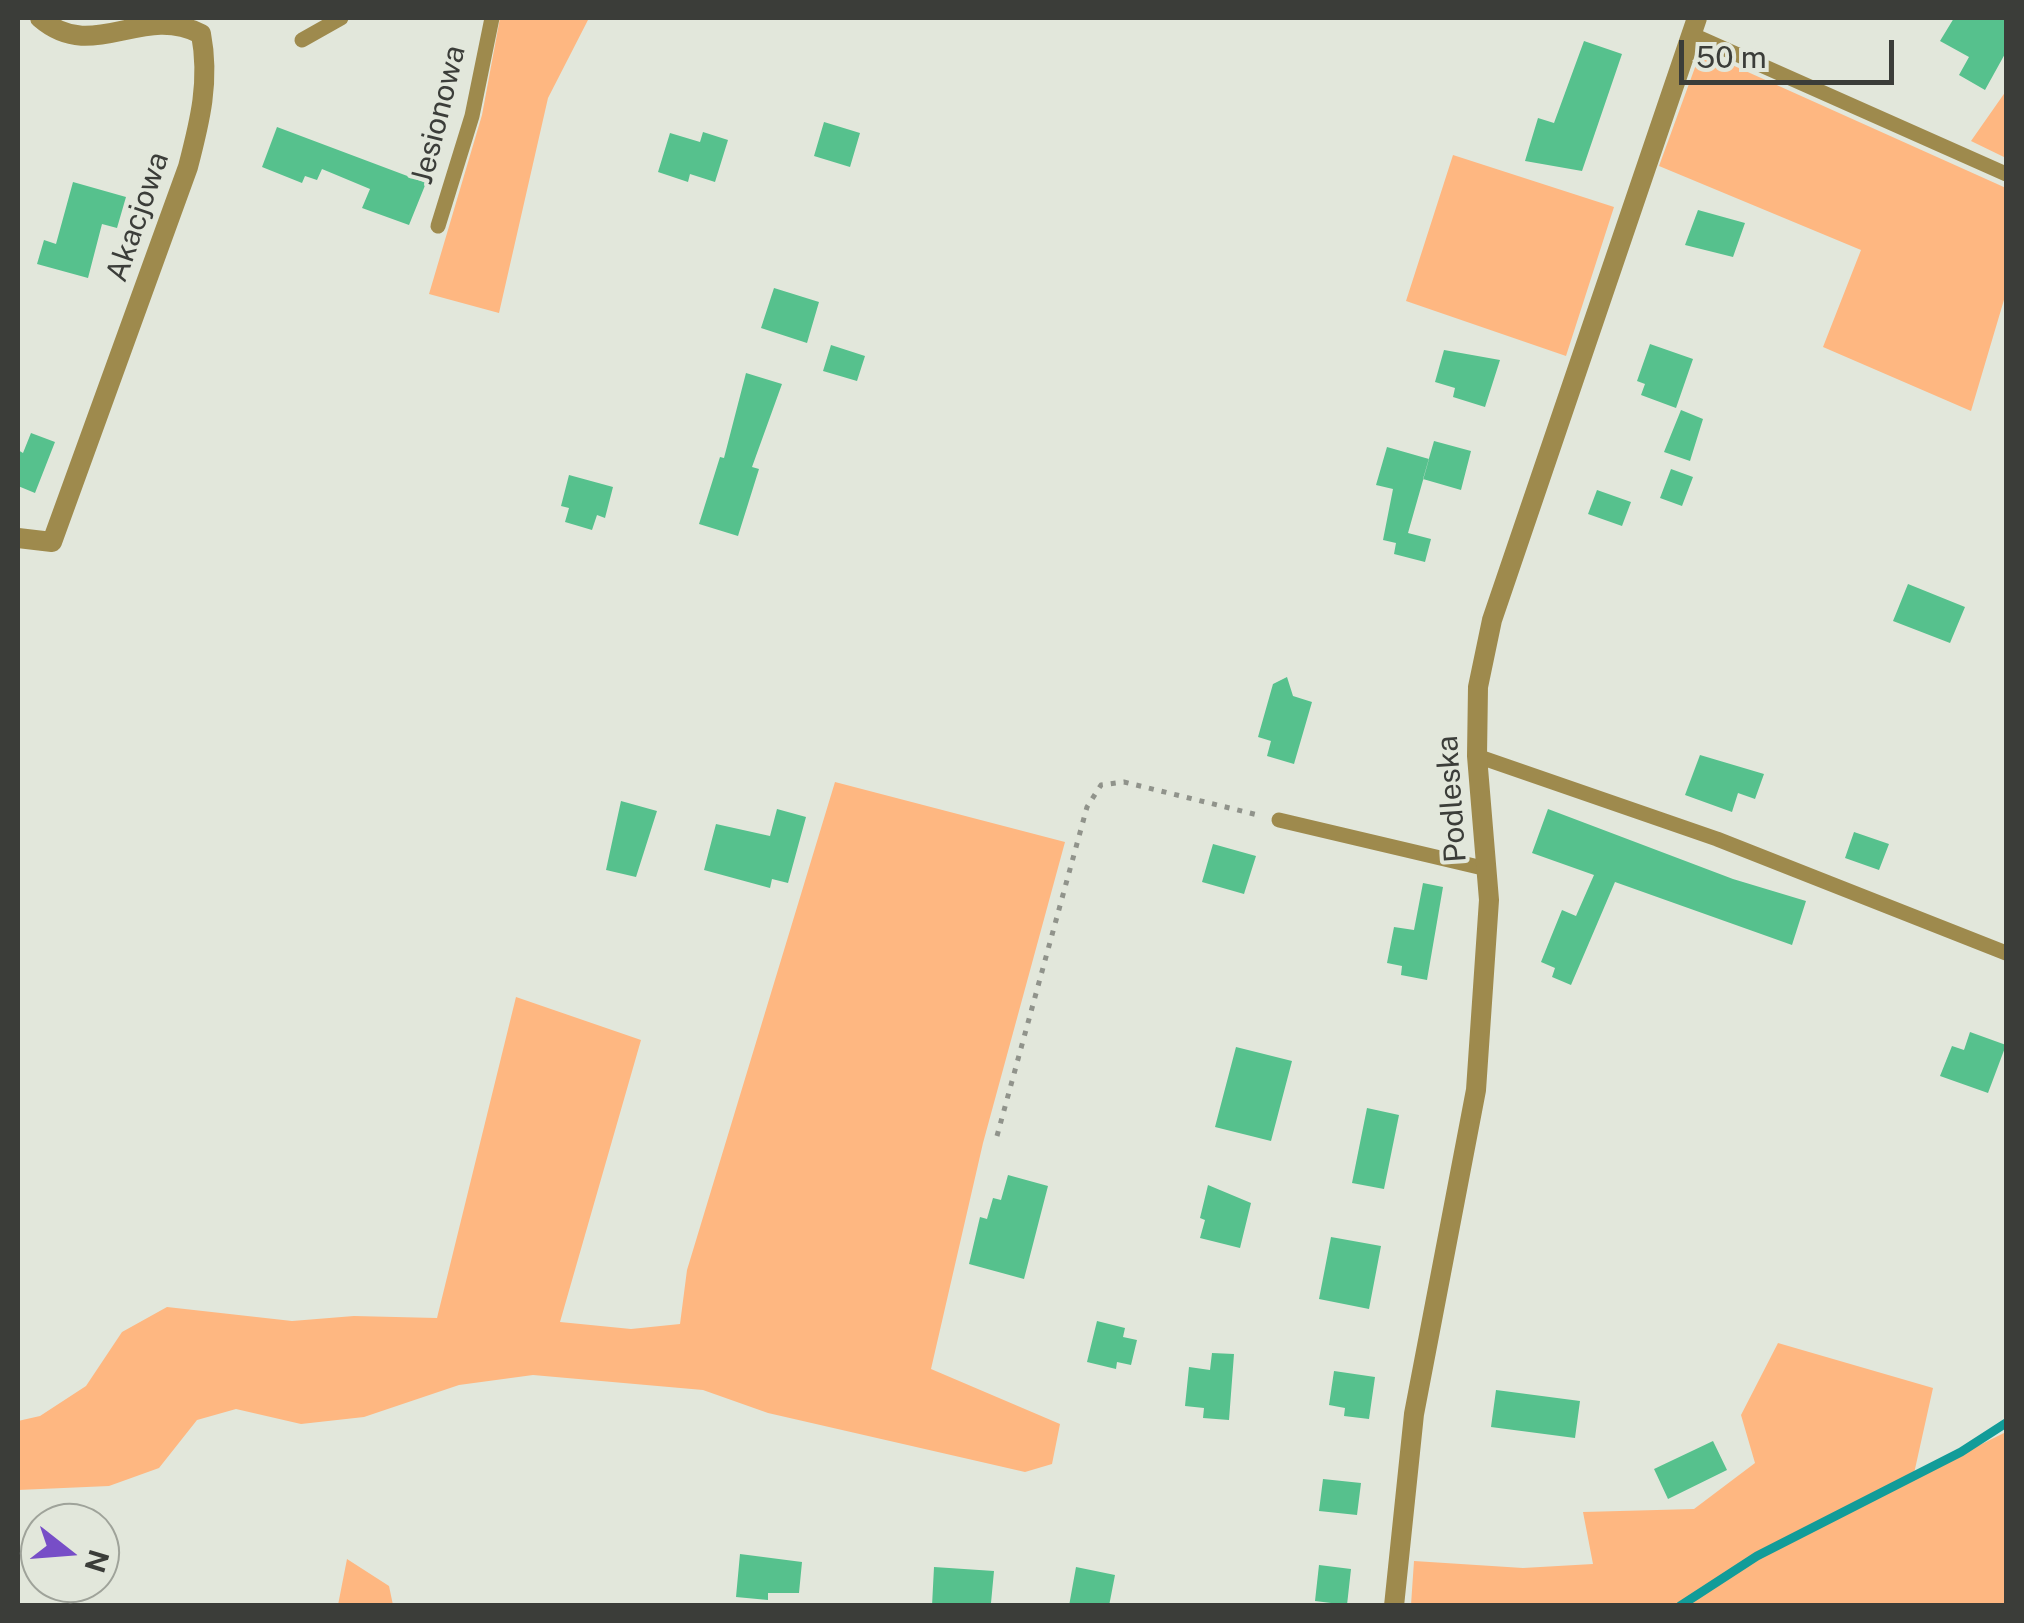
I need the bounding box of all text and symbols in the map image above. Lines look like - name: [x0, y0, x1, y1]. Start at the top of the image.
- scale bar: [1684, 20, 1899, 82]
- text: 50 m: [1696, 39, 1767, 75]
- street label: Jesionowa: [404, 42, 474, 188]
- street label: Akacjowa: [99, 147, 177, 287]
- street label: Podleska: [1430, 734, 1474, 864]
- north arrow: [20, 1503, 120, 1603]
- text: N: [78, 1546, 116, 1577]

